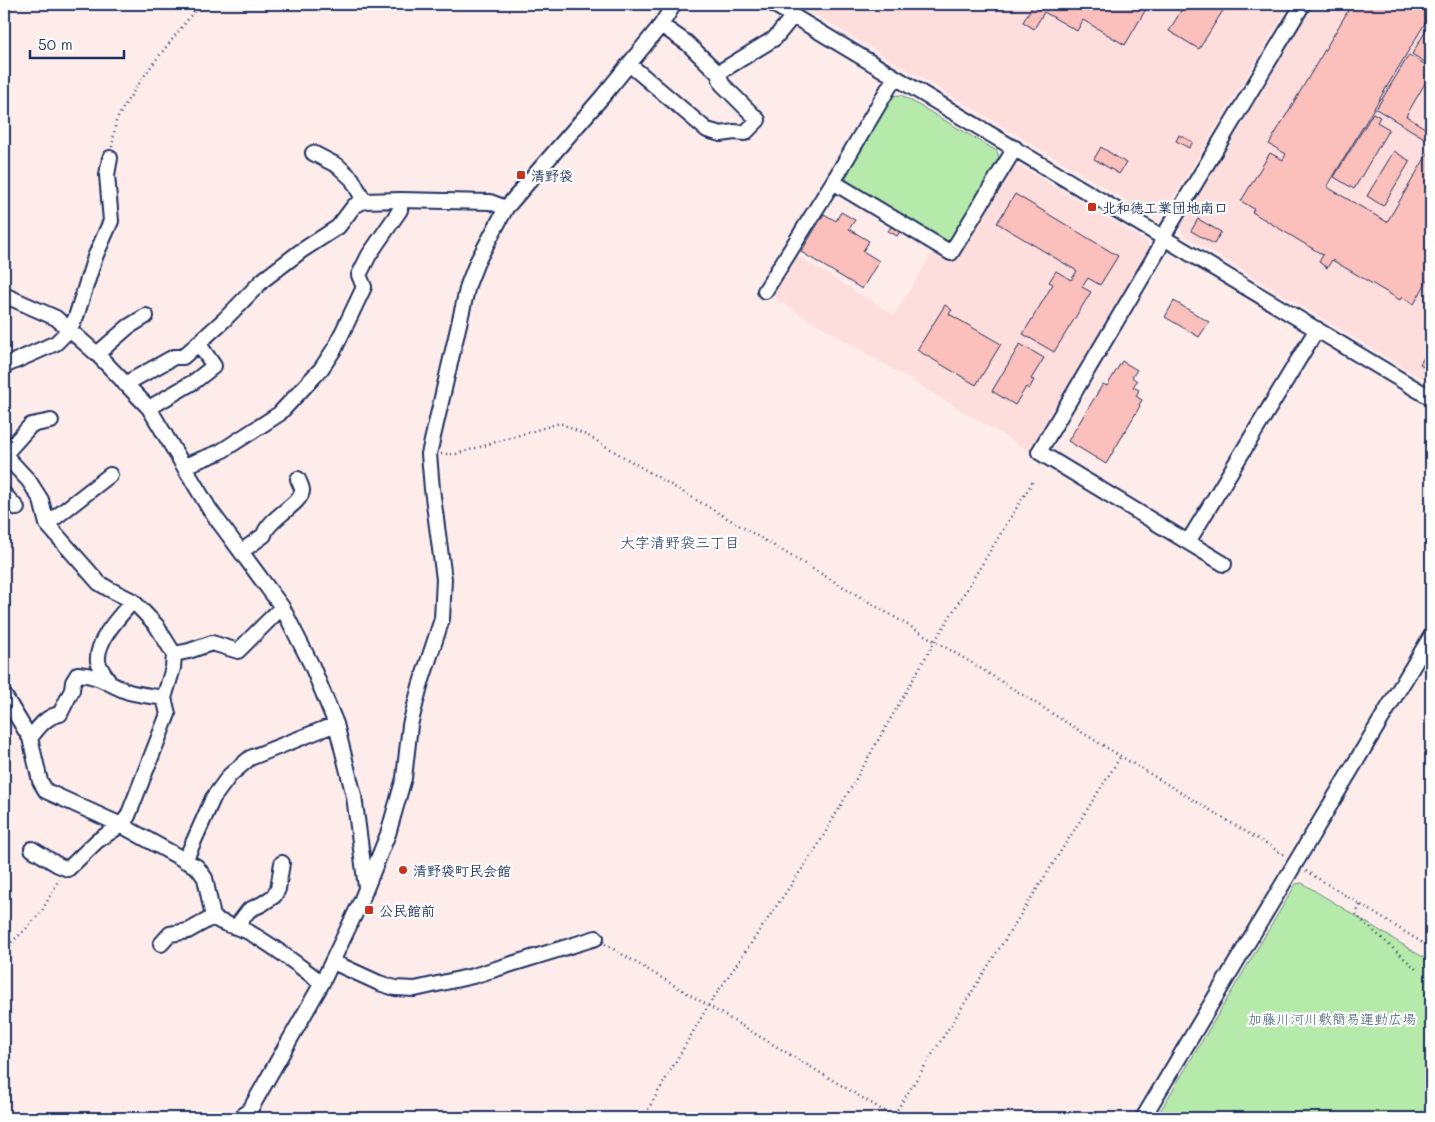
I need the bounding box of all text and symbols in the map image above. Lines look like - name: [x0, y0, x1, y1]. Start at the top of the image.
- scale bar: [30, 28, 124, 60]
- text: 50 m: [38, 34, 73, 54]
- place label: 清野袋: [531, 166, 573, 185]
- marker: 清野袋: [515, 169, 527, 181]
- place label: 北和徳工業団地南口: [1102, 198, 1228, 217]
- marker: 北和徳工業団地南口: [1086, 201, 1098, 213]
- district label: 大字清野袋三丁目: [620, 532, 740, 552]
- place label: 清野袋町民会館: [413, 861, 511, 880]
- marker: 清野袋町民会館: [397, 864, 409, 876]
- place label: 公民館前: [379, 901, 435, 920]
- marker: 公民館前: [363, 904, 375, 916]
- park label: 加藤川河川敷簡易運動広場: [1248, 1009, 1416, 1028]

